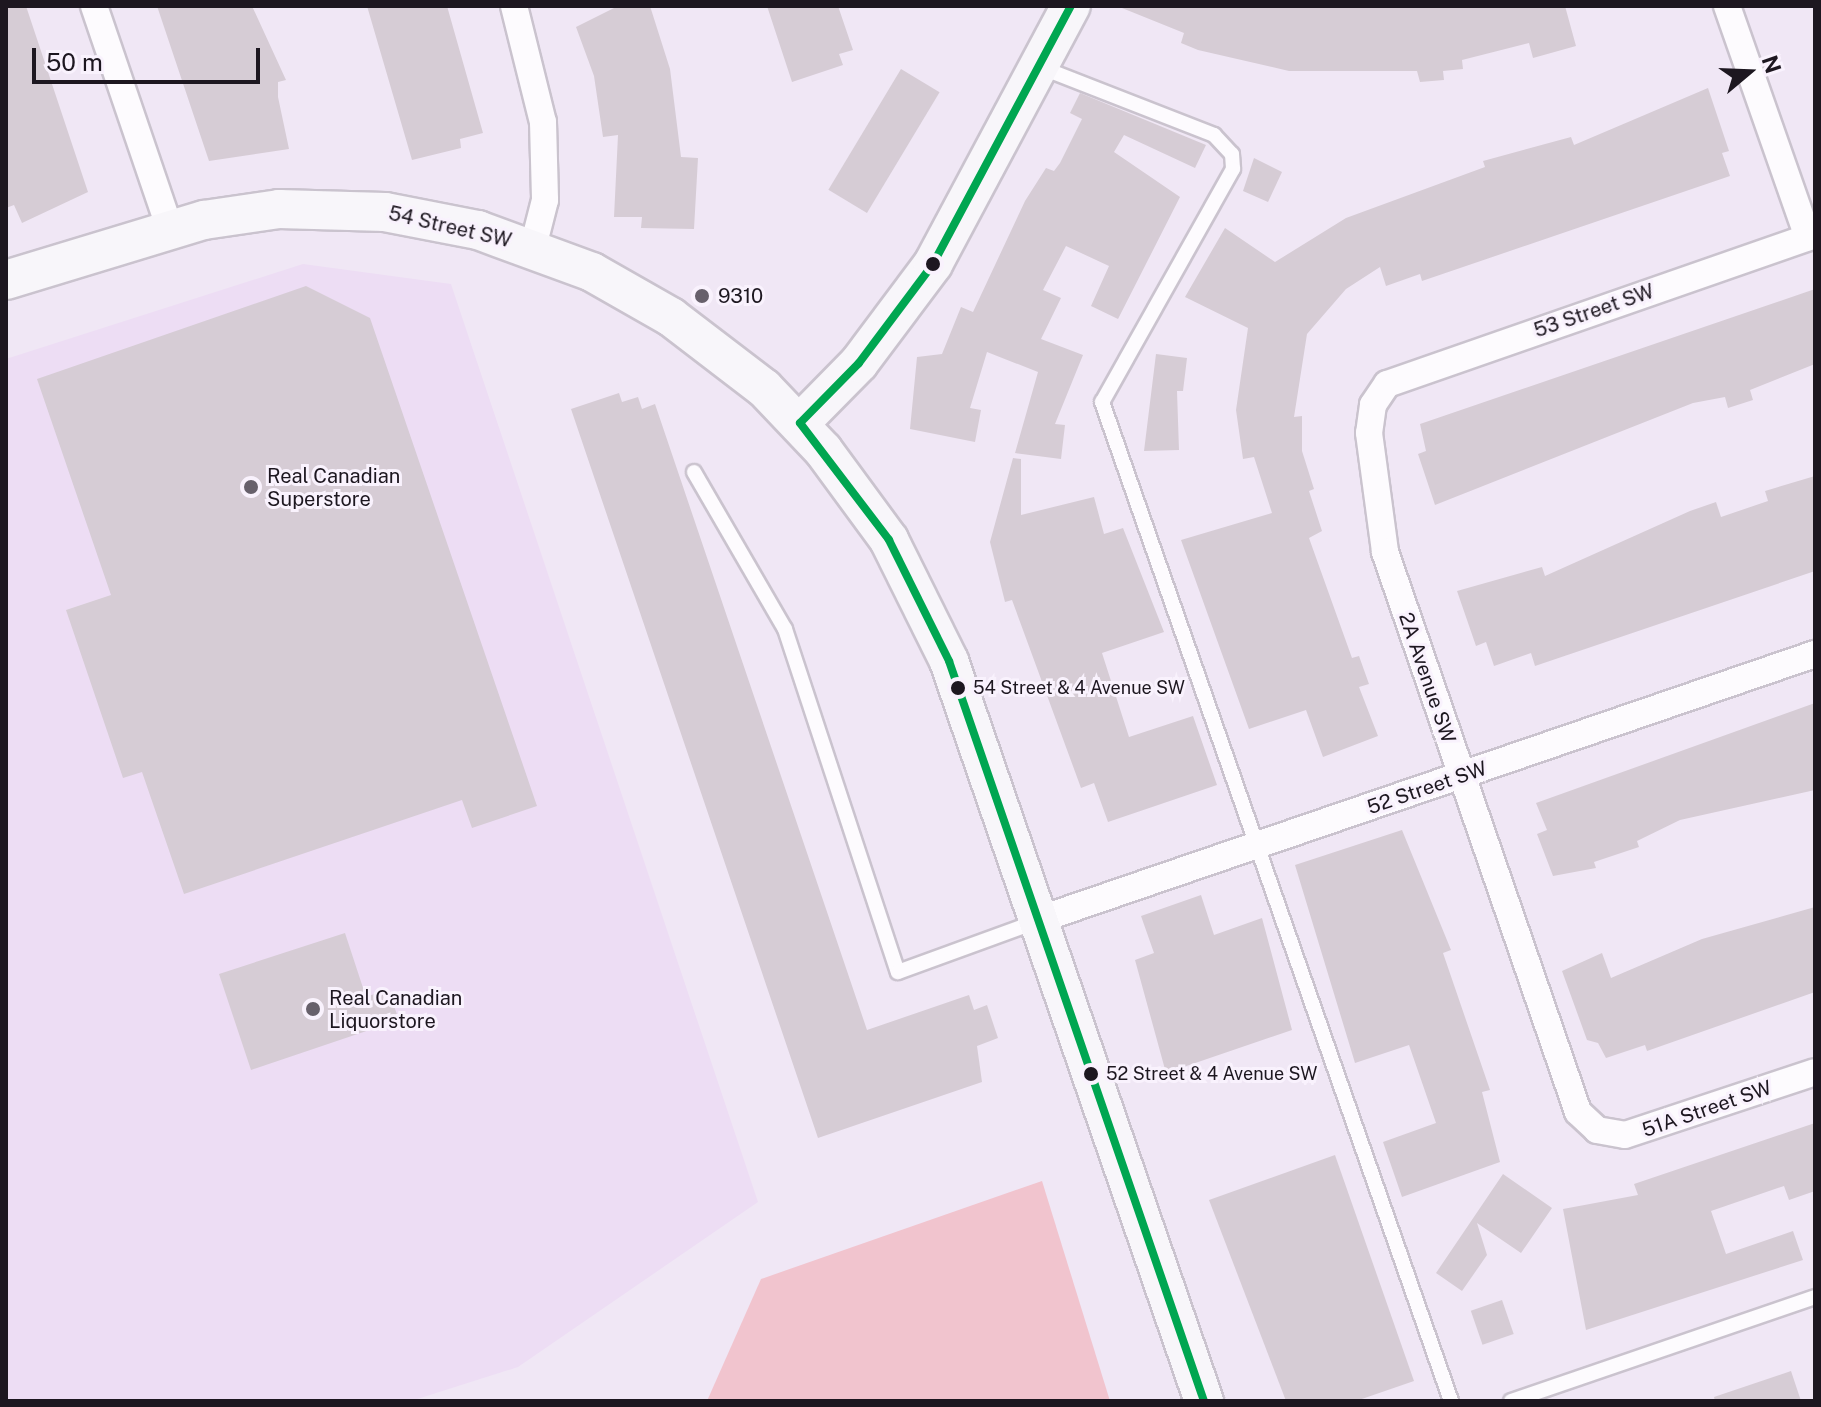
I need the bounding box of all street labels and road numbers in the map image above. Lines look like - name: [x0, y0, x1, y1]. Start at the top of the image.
- street label: 54 Street SW: [386, 201, 514, 253]
- street label: 53 Street SW: [1531, 279, 1657, 343]
- street label: 2A Avenue SW: [1393, 610, 1461, 746]
- street label: 52 Street SW: [1364, 756, 1490, 820]
- street label: 51A Street SW: [1639, 1076, 1775, 1142]

